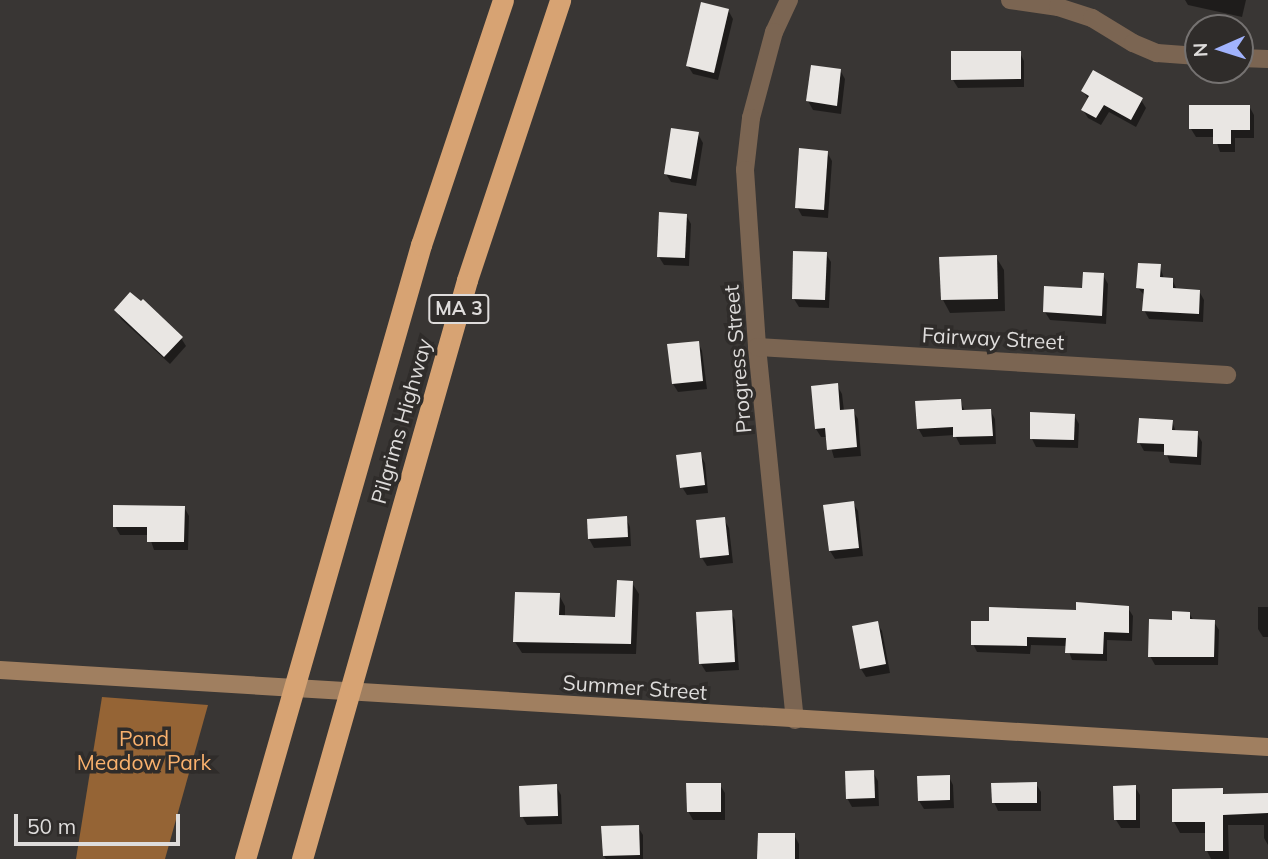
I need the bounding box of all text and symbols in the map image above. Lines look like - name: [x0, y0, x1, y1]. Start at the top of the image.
- north arrow: [1184, 14, 1254, 84]
- text: N: [1188, 42, 1212, 58]
- street label: Progress Street: [718, 284, 756, 434]
- road number: MA 3: [428, 294, 490, 324]
- street label: Fairway Street: [921, 322, 1065, 354]
- street label: Pilgrims Highway: [365, 335, 437, 507]
- street label: Summer Street: [562, 669, 708, 705]
- park label: Pond Meadow Park: [77, 725, 211, 775]
- scale bar: [18, 800, 184, 844]
- text: 50 m: [27, 813, 76, 839]

